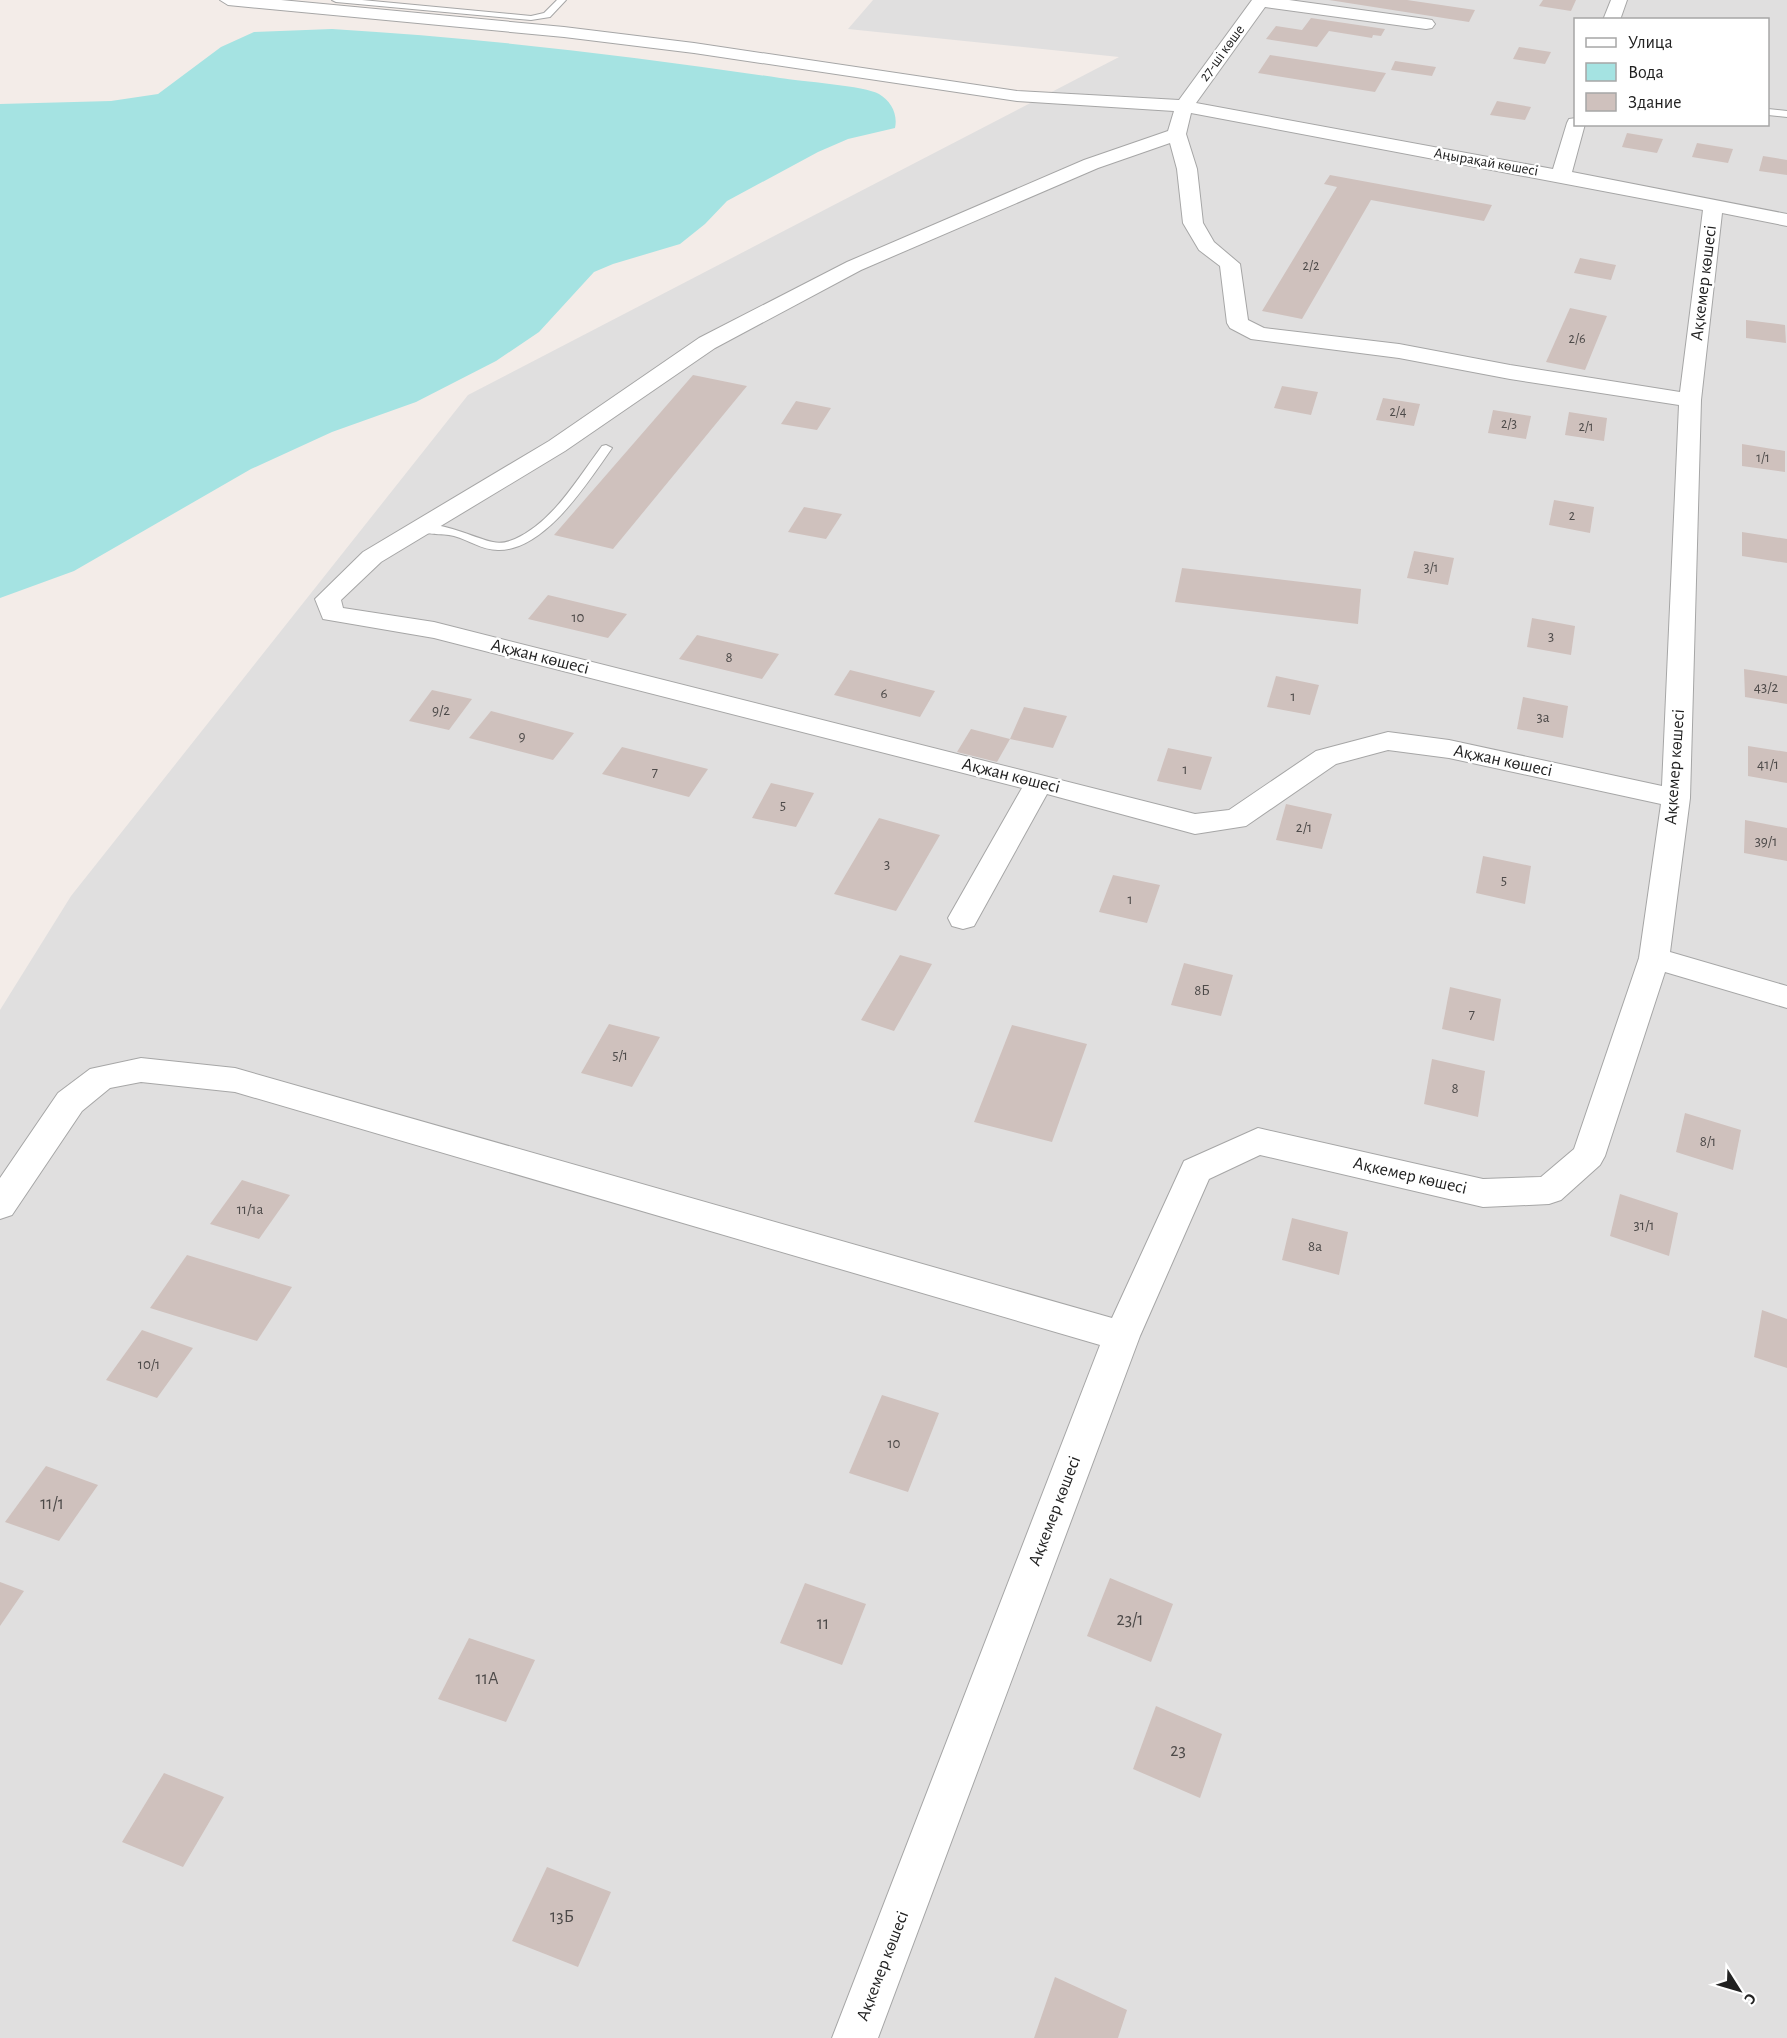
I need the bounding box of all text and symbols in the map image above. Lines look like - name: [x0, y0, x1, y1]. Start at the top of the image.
- legend: [1574, 18, 1769, 126]
- street label: 27-ші көше: [1197, 22, 1247, 84]
- text: Улица: [1628, 34, 1673, 52]
- text: Вода: [1628, 64, 1664, 82]
- text: Здание: [1628, 94, 1682, 112]
- street label: Аңырақай көшесі: [1433, 145, 1539, 179]
- street label: Ақкемер көшесі: [1688, 224, 1720, 342]
- house number: 2/2: [1303, 259, 1319, 273]
- house number: 2/6: [1569, 332, 1585, 346]
- house number: 2/4: [1389, 405, 1407, 419]
- house number: 2/3: [1501, 417, 1517, 431]
- house number: 2/1: [1578, 420, 1594, 434]
- house number: 1/1: [1756, 451, 1770, 465]
- house number: 2: [1569, 509, 1575, 523]
- house number: 3/1: [1424, 561, 1438, 575]
- house number: 10: [571, 610, 585, 625]
- house number: 3: [1548, 629, 1554, 644]
- street label: Ақжан көшесі: [489, 636, 591, 678]
- house number: 8: [725, 650, 733, 665]
- house number: 43/2: [1754, 680, 1778, 695]
- house number: 6: [880, 686, 888, 701]
- house number: 1: [1290, 689, 1296, 704]
- house number: 9/2: [432, 703, 450, 718]
- street label: Ақкемер көшесі: [1662, 708, 1688, 826]
- house number: 3а: [1536, 710, 1550, 725]
- house number: 9: [518, 729, 526, 744]
- street label: Ақжан көшесі: [1452, 742, 1554, 780]
- street label: Ақжан көшесі: [960, 755, 1062, 797]
- house number: 41/1: [1757, 757, 1779, 772]
- house number: 1: [1182, 762, 1188, 777]
- house number: 7: [652, 765, 658, 780]
- house number: 5: [780, 798, 786, 813]
- house number: 2/1: [1296, 820, 1312, 835]
- house number: 39/1: [1755, 834, 1777, 849]
- house number: 3: [884, 857, 890, 872]
- house number: 5: [1501, 873, 1507, 888]
- house number: 1: [1127, 892, 1133, 907]
- house number: 8Б: [1194, 983, 1210, 998]
- house number: 7: [1469, 1007, 1475, 1022]
- house number: 5/1: [612, 1048, 628, 1063]
- house number: 8: [1451, 1081, 1459, 1096]
- house number: 8/1: [1700, 1134, 1716, 1149]
- street label: Ақкемер көшесі: [1351, 1154, 1469, 1198]
- house number: 11/1а: [237, 1202, 263, 1217]
- house number: 31/1: [1634, 1218, 1654, 1233]
- house number: 8а: [1308, 1239, 1322, 1254]
- house number: 10/1: [138, 1357, 160, 1372]
- house number: 10: [887, 1436, 901, 1451]
- street label: Ақкемер көшесі: [1026, 1454, 1084, 1568]
- house number: 11/1: [40, 1495, 64, 1513]
- house number: 23/1: [1117, 1611, 1143, 1629]
- house number: 11: [817, 1615, 829, 1633]
- house number: 11А: [476, 1670, 499, 1688]
- house number: 23: [1170, 1742, 1186, 1760]
- house number: 13Б: [550, 1908, 574, 1926]
- street label: Ақкемер көшесі: [854, 1909, 912, 2023]
- north arrow: [1709, 1960, 1769, 2020]
- text: С: [1741, 1990, 1759, 2007]

